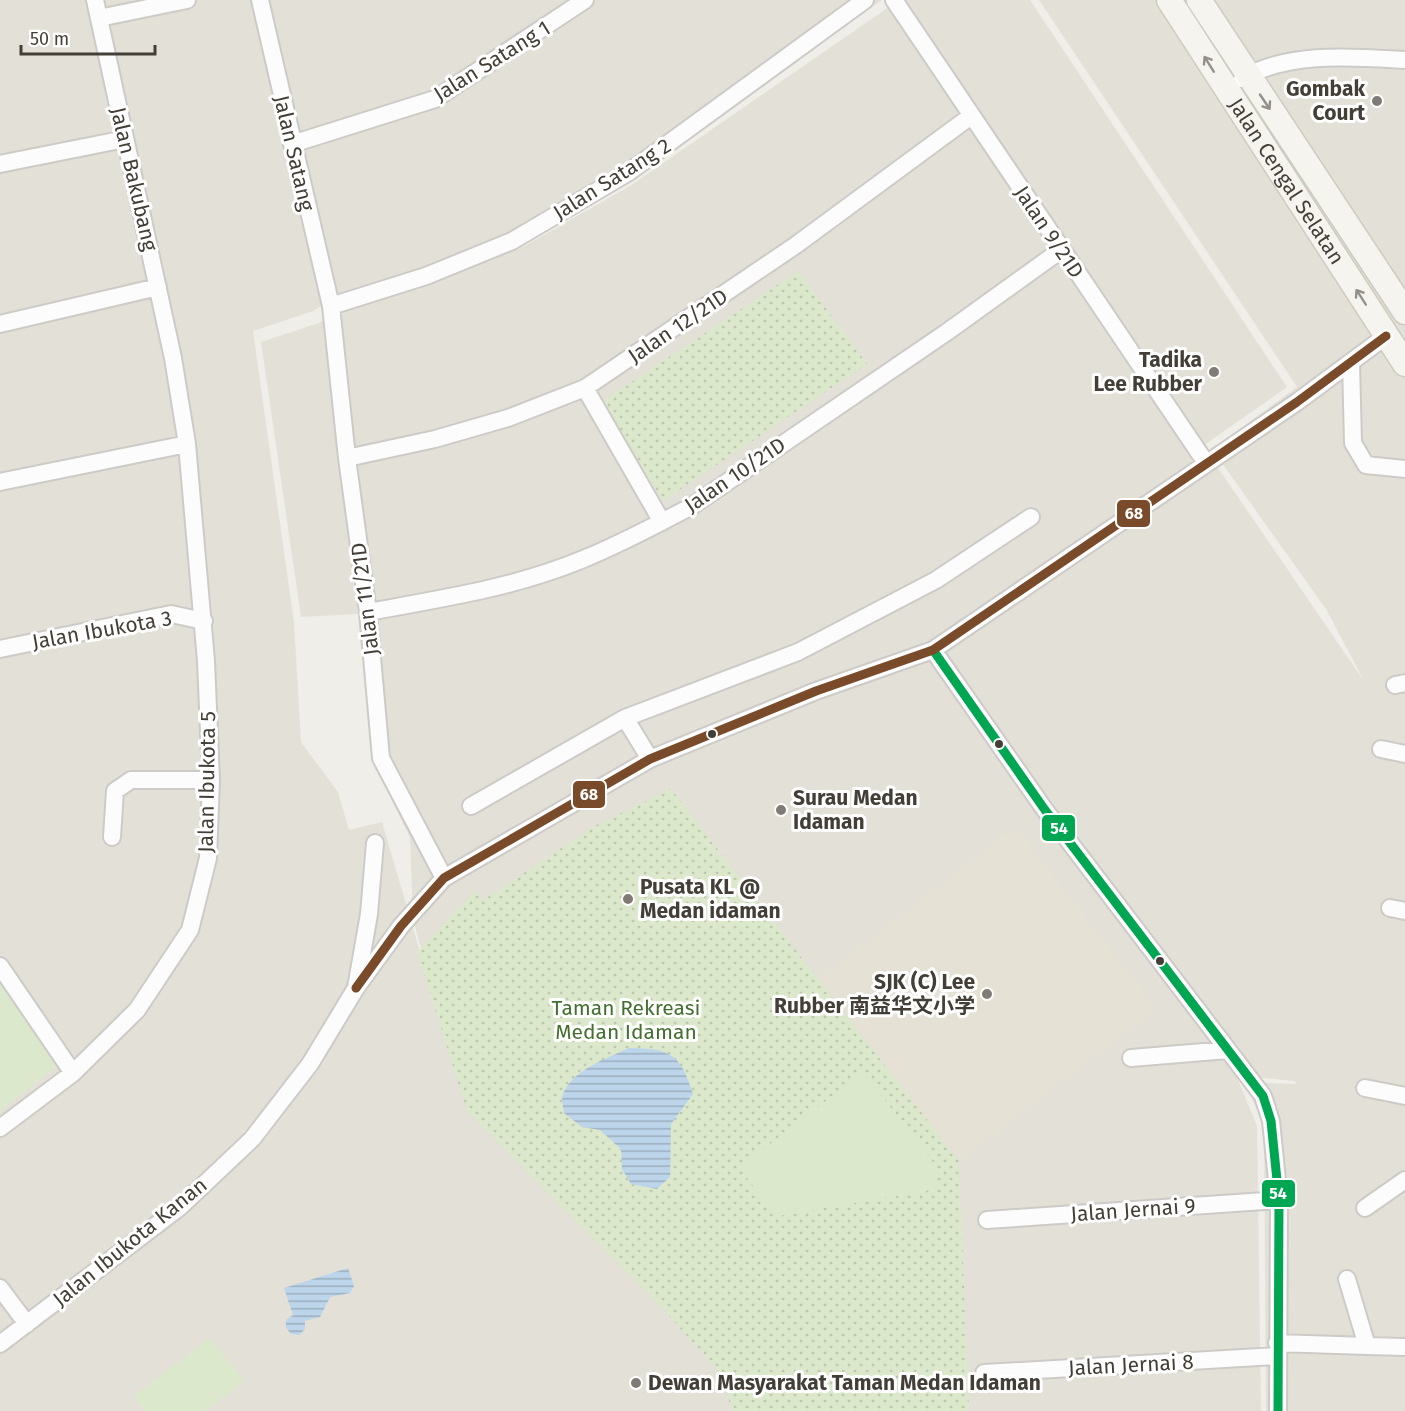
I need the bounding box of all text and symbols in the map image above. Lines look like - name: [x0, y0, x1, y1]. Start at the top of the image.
- street label: Jalan Satang 1: [429, 15, 555, 107]
- scale bar: [21, 18, 154, 56]
- text: 50 m: [30, 28, 69, 50]
- one-way arrow: [1202, 55, 1215, 72]
- place label: Gombak Court: [1286, 76, 1366, 126]
- street label: Jalan Satang: [268, 93, 320, 213]
- street label: Jalan Cengal Selatan: [1223, 93, 1350, 269]
- one-way arrow: [1259, 93, 1271, 110]
- marker: Gombak Court: [1370, 94, 1384, 108]
- street label: Jalan Bakubang: [105, 105, 163, 254]
- street label: Jalan Satang 2: [548, 133, 676, 225]
- street label: Jalan 9/21D: [1009, 181, 1089, 283]
- street label: Jalan 12/21D: [623, 283, 733, 369]
- one-way arrow: [1355, 290, 1367, 306]
- place label: Tadika Lee Rubber: [1094, 347, 1203, 397]
- marker: Tadika Lee Rubber: [1207, 365, 1221, 379]
- street label: Jalan 10/21D: [680, 432, 790, 518]
- line badge: 68: [1116, 499, 1151, 528]
- text: 68: [1125, 504, 1143, 523]
- street label: Jalan 11/21D: [345, 541, 385, 657]
- street label: Jalan Ibukota 3: [30, 605, 174, 655]
- street label: Jalan Ibukota 5: [193, 711, 221, 853]
- unlabelled marker: [706, 728, 718, 740]
- unlabelled marker: [993, 738, 1005, 750]
- line badge: 68: [572, 780, 606, 809]
- text: 68: [580, 785, 598, 804]
- place label: Surau Medan Idaman: [793, 785, 918, 835]
- marker: Surau Medan Idaman: [774, 803, 788, 817]
- line badge: 54: [1041, 814, 1076, 842]
- text: 54: [1050, 819, 1068, 838]
- place label: Pusata KL @ Medan idaman: [640, 874, 781, 924]
- marker: Pusata KL @ Medan idaman: [621, 892, 635, 906]
- unlabelled marker: [1154, 955, 1166, 967]
- place label: SJK (C) Lee Rubber 南益华文小学: [774, 969, 975, 1019]
- marker: SJK (C) Lee Rubber 南益华文小学: [980, 987, 994, 1001]
- park label: Taman Rekreasi Medan Idaman: [552, 995, 700, 1045]
- street label: Jalan Ibukota Kanan: [48, 1172, 212, 1312]
- line badge: 54: [1261, 1179, 1296, 1208]
- text: 54: [1269, 1184, 1287, 1203]
- street label: Jalan Jernai 9: [1070, 1193, 1196, 1227]
- street label: Jalan Jernai 8: [1068, 1349, 1194, 1381]
- place label: Dewan Masyarakat Taman Medan Idaman: [648, 1370, 1041, 1396]
- marker: Dewan Masyarakat Taman Medan Idaman: [629, 1376, 643, 1390]

